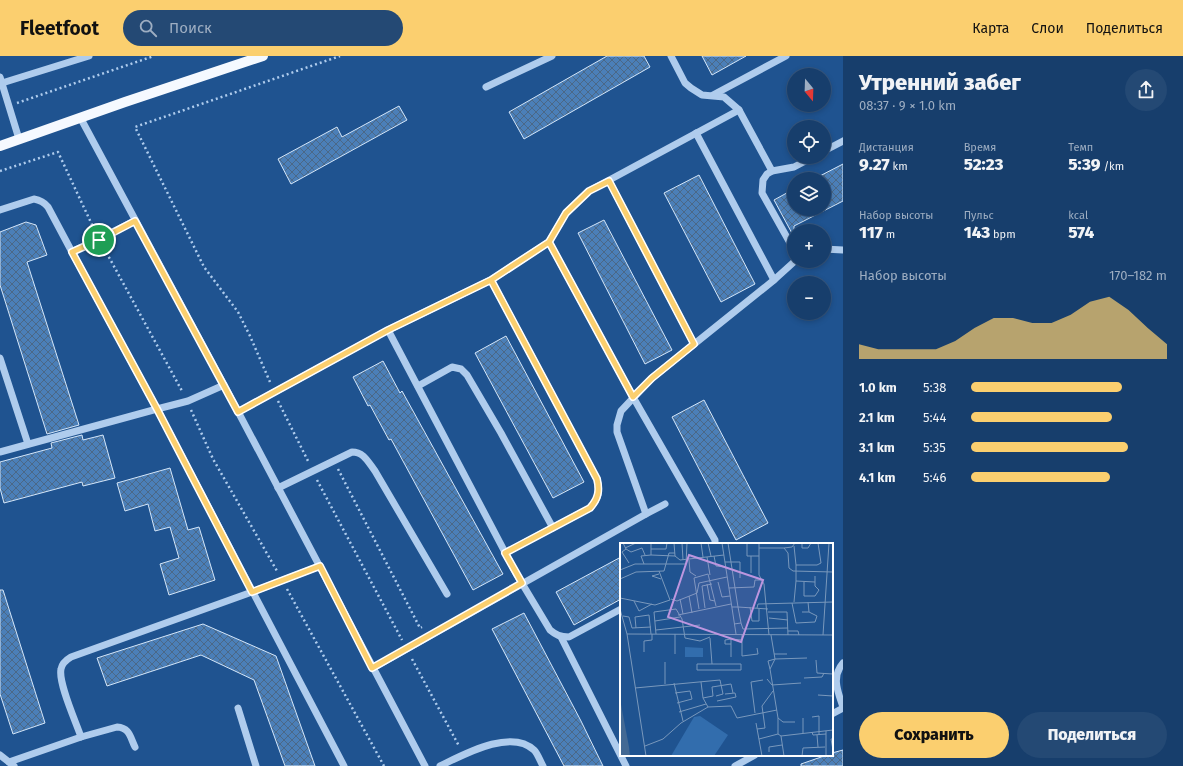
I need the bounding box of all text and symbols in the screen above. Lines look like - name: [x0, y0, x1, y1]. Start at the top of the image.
- search box: [123, 10, 403, 46]
- text: Fleetfoot: [20, 17, 99, 40]
- icon: search: [137, 17, 159, 39]
- text: Поиск: [169, 19, 212, 37]
- text: Карта: [972, 20, 1009, 37]
- text: Слои: [1031, 20, 1064, 37]
- text: Поделиться: [1086, 20, 1163, 37]
- north arrow: [787, 68, 831, 112]
- map controls: [787, 68, 831, 320]
- text: Утренний забег: [859, 69, 1021, 96]
- button: share: [1125, 69, 1167, 111]
- text: 08:37 · 9 × 1.0 km: [859, 98, 956, 113]
- button: locate: [787, 120, 831, 164]
- text: Дистанция: [859, 141, 914, 154]
- text: Время: [964, 141, 996, 154]
- text: Темп: [1068, 141, 1093, 154]
- text: 9.27: [859, 154, 890, 175]
- text: 52:23: [964, 154, 1003, 175]
- text: 5:39: [1068, 154, 1100, 175]
- text: km: [890, 160, 908, 173]
- text: /km: [1100, 160, 1124, 173]
- button: layers: [787, 172, 831, 216]
- text: Набор высоты: [859, 209, 933, 222]
- text: Пульс: [964, 209, 994, 222]
- text: kcal: [1068, 209, 1088, 222]
- text: 117: [859, 222, 883, 243]
- text: 143: [964, 222, 990, 243]
- text: 574: [1068, 222, 1094, 243]
- pin: [82, 223, 116, 257]
- button: +: [787, 224, 831, 268]
- text: m: [883, 228, 895, 241]
- text: bpm: [990, 228, 1016, 241]
- icon: arrive: [88, 229, 110, 251]
- text: Набор высоты: [859, 268, 947, 283]
- text: 170–182 m: [1109, 268, 1167, 283]
- button: −: [787, 276, 831, 320]
- text: 1.0 km: [859, 380, 897, 395]
- text: 5:38: [923, 380, 946, 395]
- text: 2.1 km: [859, 410, 895, 425]
- text: 5:44: [923, 410, 946, 425]
- text: 3.1 km: [859, 440, 895, 455]
- text: 5:35: [923, 440, 946, 455]
- text: 4.1 km: [859, 470, 895, 485]
- text: 5:46: [923, 470, 946, 485]
- inset map: [620, 543, 833, 756]
- button: Сохранить: [859, 712, 1009, 758]
- button: Поделиться: [1017, 712, 1167, 758]

